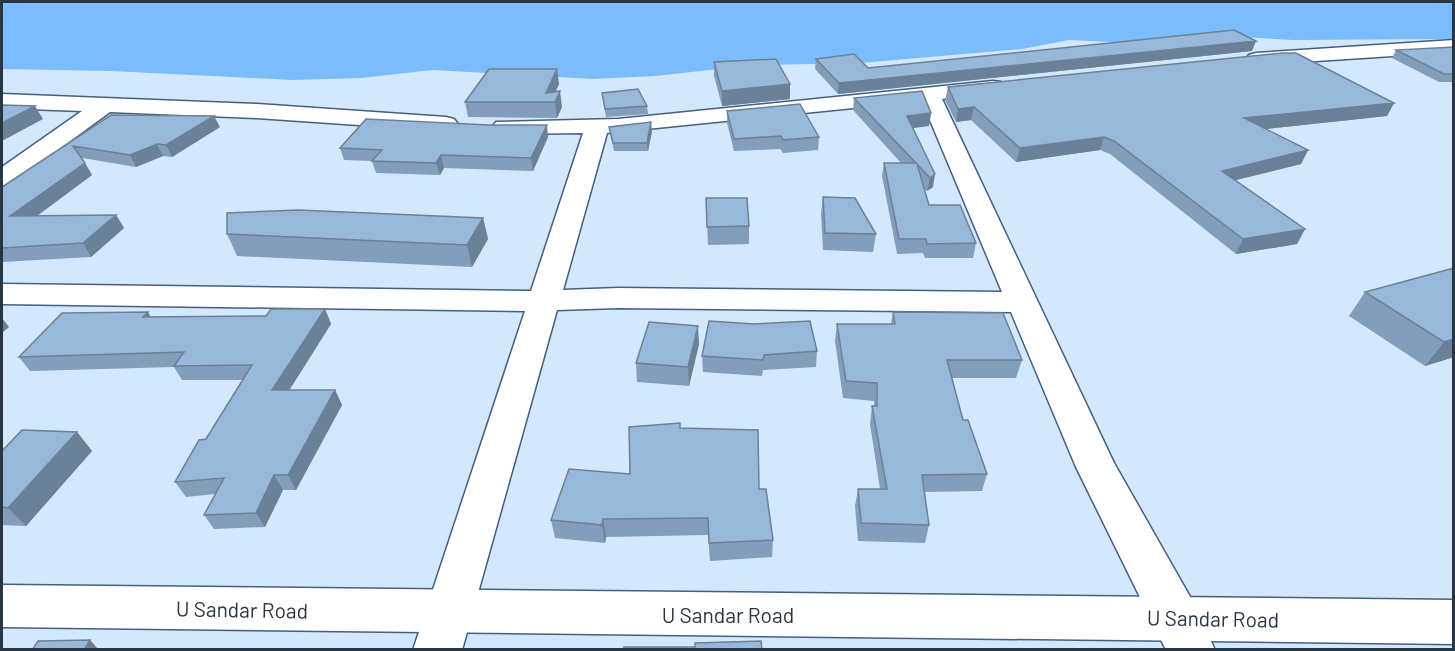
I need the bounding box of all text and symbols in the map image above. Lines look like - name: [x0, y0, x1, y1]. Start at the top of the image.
- street label: U Sandar Road: [176, 595, 308, 623]
- street label: U Sandar Road: [662, 602, 794, 627]
- street label: U Sandar Road: [1147, 604, 1279, 632]

